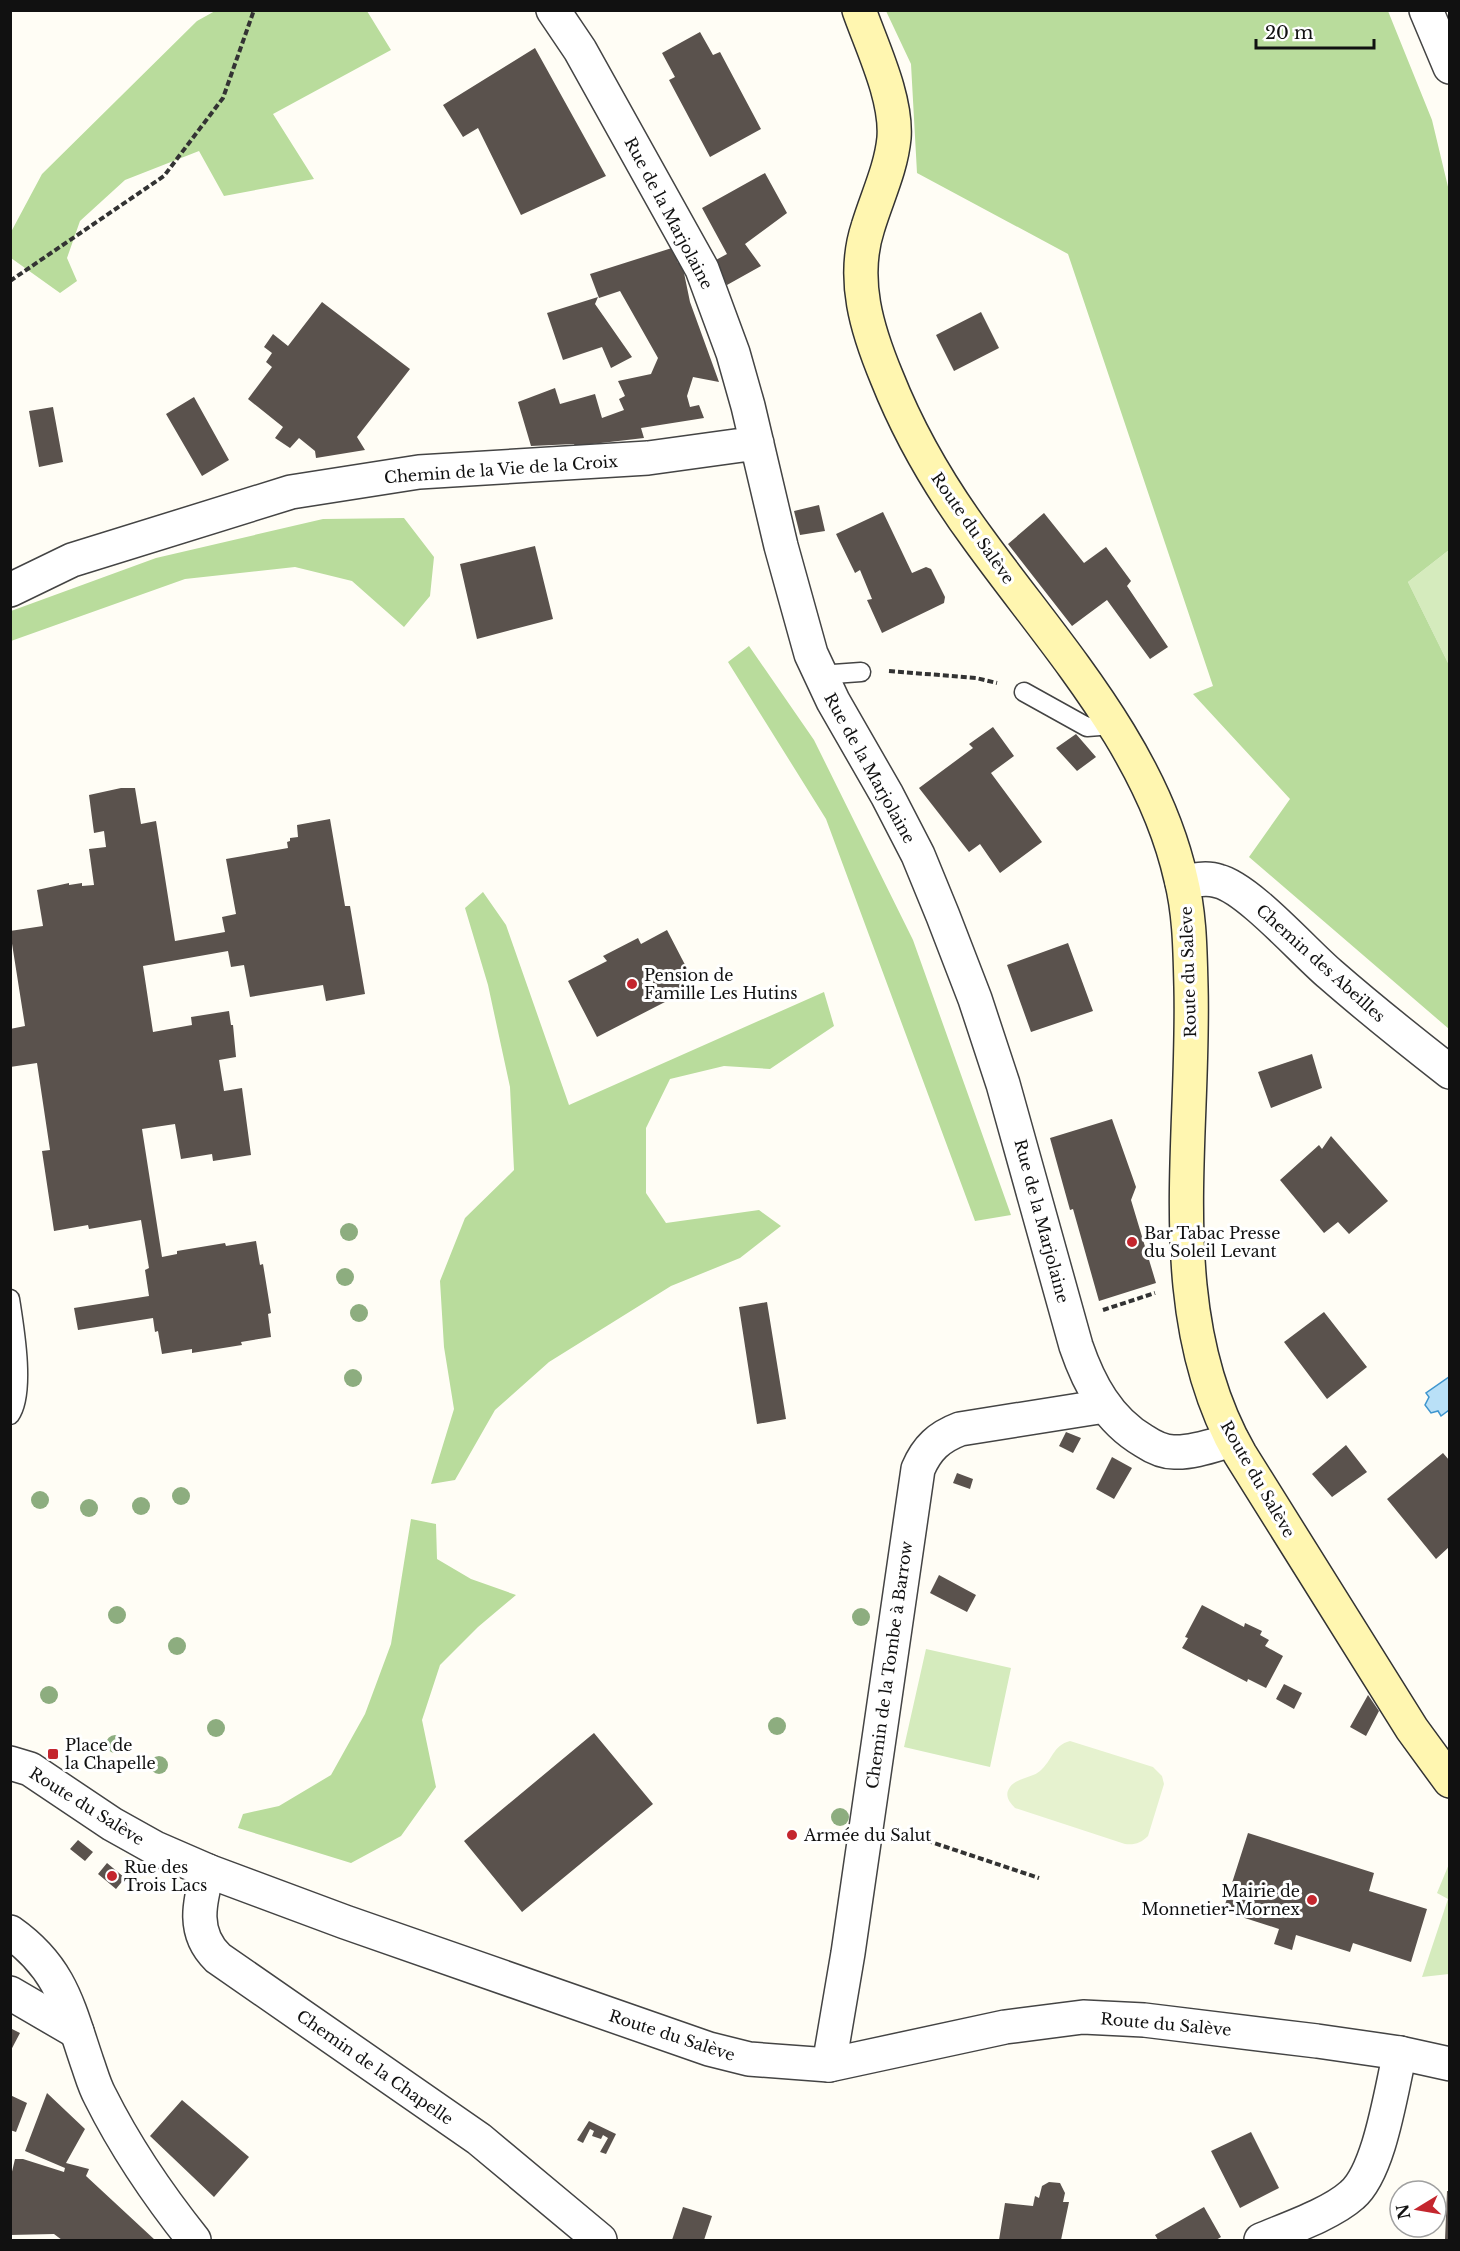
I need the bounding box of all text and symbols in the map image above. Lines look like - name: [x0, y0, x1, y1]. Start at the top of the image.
- scale bar: [1256, 12, 1374, 50]
- text: 20 m: [1265, 22, 1313, 44]
- street label: Rue de la Marjolaine: [620, 134, 718, 292]
- street label: Chemin de la Vie de la Croix: [383, 451, 619, 487]
- street label: Route du Salève: [927, 468, 1019, 588]
- street label: Rue de la Marjolaine: [820, 689, 920, 847]
- street label: Chemin des Abeilles: [1252, 900, 1390, 1026]
- street label: Route du Salève: [1176, 906, 1200, 1038]
- place label: Pension de Famille Les Hutins: [644, 965, 797, 1003]
- marker: Pension de Famille Les Hutins: [625, 977, 639, 991]
- street label: Rue de la Marjolaine: [1010, 1137, 1074, 1305]
- place label: Bar Tabac Presse du Soleil Levant: [1144, 1223, 1280, 1261]
- marker: Bar Tabac Presse du Soleil Levant: [1125, 1235, 1139, 1249]
- street label: Route du Salève: [1216, 1417, 1300, 1541]
- street label: Chemin de la Tombe à Barrow: [862, 1539, 916, 1790]
- place label: Place de la Chapelle: [65, 1735, 156, 1773]
- marker: Place de la Chapelle: [46, 1747, 60, 1761]
- street label: Route du Salève: [26, 1763, 148, 1849]
- place label: Armée du Salut: [803, 1825, 931, 1845]
- marker: Armée du Salut: [785, 1828, 799, 1842]
- place label: Rue des Trois Lacs: [124, 1857, 207, 1895]
- marker: Rue des Trois Lacs: [105, 1869, 119, 1883]
- place label: Mairie de Monnetier-Mornex: [1141, 1881, 1300, 1919]
- marker: Mairie de Monnetier-Mornex: [1305, 1893, 1319, 1907]
- street label: Chemin de la Chapelle: [293, 2005, 457, 2129]
- street label: Route du Salève: [606, 2005, 738, 2065]
- street label: Route du Salève: [1100, 2008, 1232, 2040]
- north arrow: [1388, 2179, 1448, 2239]
- text: N: [1392, 2203, 1415, 2221]

